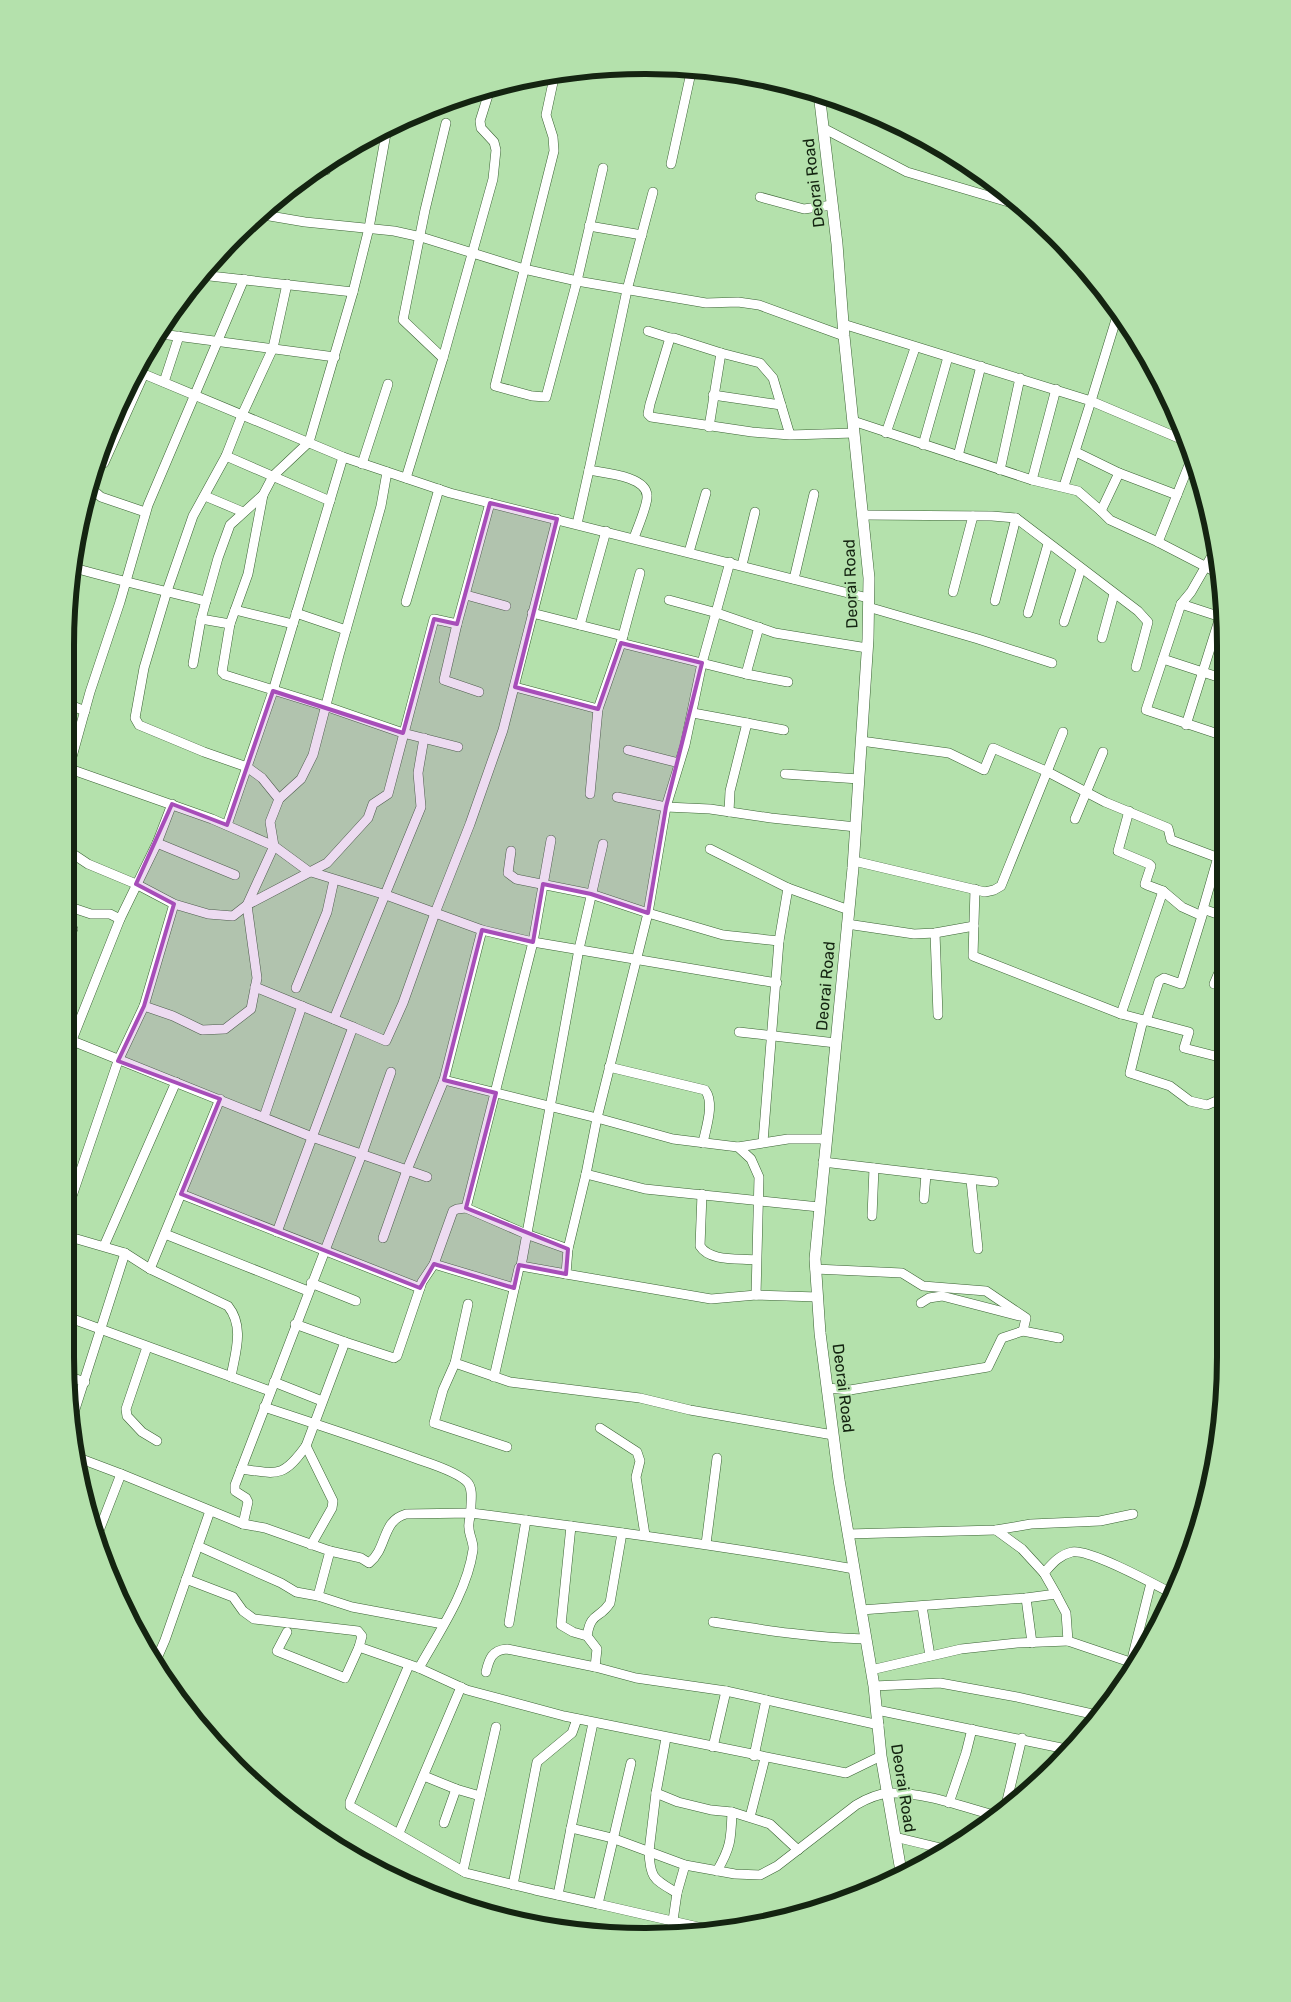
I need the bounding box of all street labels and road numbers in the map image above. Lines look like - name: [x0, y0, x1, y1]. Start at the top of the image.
- street label: Deorai Road: [799, 137, 828, 229]
- street label: Deorai Road: [839, 539, 862, 629]
- street label: Deorai Road: [812, 941, 839, 1032]
- street label: Deorai Road: [829, 1342, 858, 1434]
- street label: Deorai Road: [887, 1742, 920, 1834]

